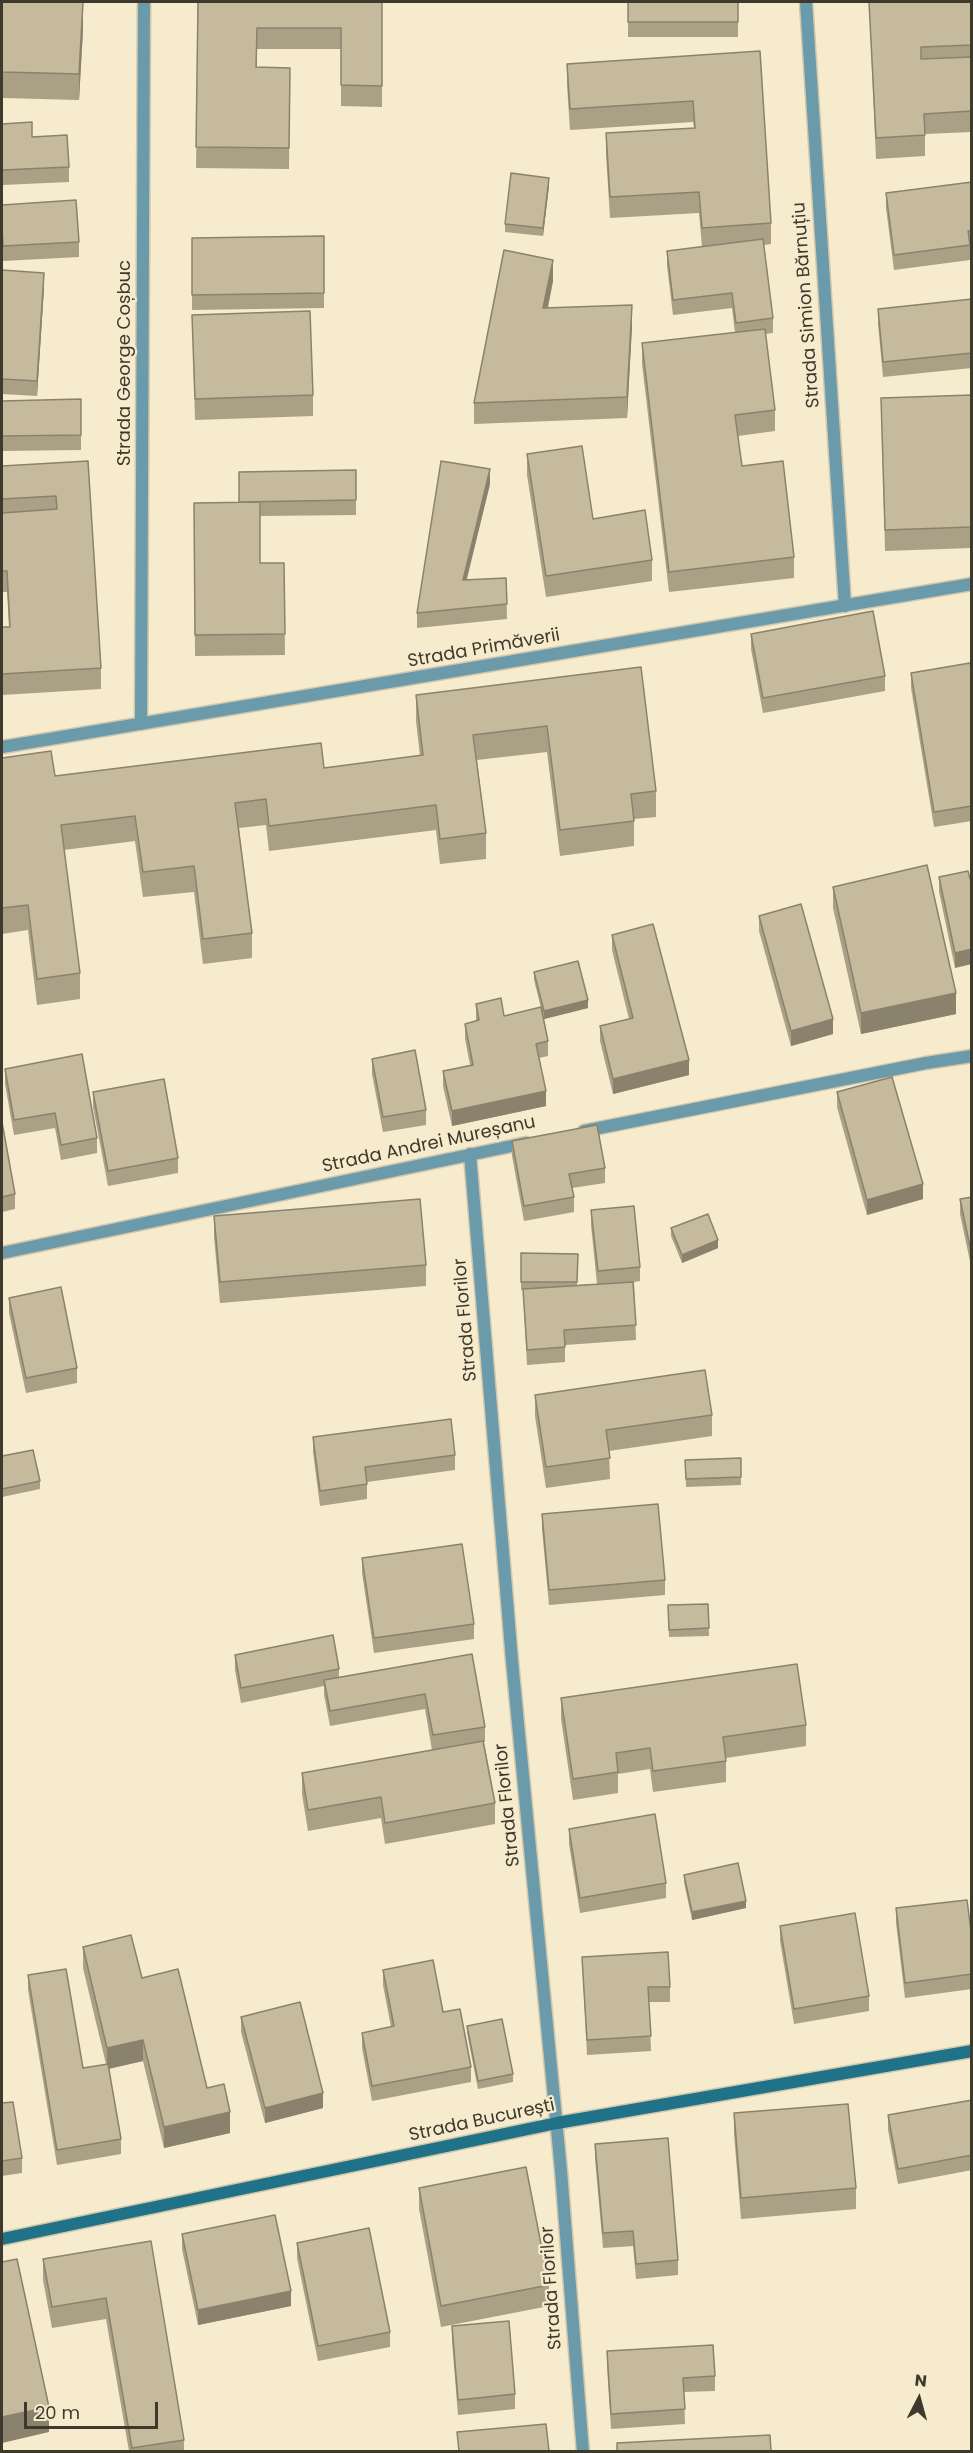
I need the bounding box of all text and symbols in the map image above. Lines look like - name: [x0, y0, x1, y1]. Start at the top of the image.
- street label: Strada Simion Bărnuțiu: [789, 201, 825, 409]
- street label: Strada George Coșbuc: [114, 260, 136, 466]
- street label: Strada Primăverii: [406, 625, 562, 673]
- street label: Strada Andrei Mureșanu: [320, 1112, 538, 1178]
- street label: Strada Florilor: [450, 1257, 482, 1383]
- street label: Strada Florilor: [491, 1742, 525, 1868]
- street label: Strada București: [407, 2095, 557, 2147]
- street label: Strada Florilor: [537, 2225, 567, 2351]
- north arrow: [889, 2369, 949, 2429]
- text: N: [914, 2369, 928, 2393]
- scale bar: [27, 2390, 160, 2428]
- text: 20 m: [35, 2400, 80, 2425]

